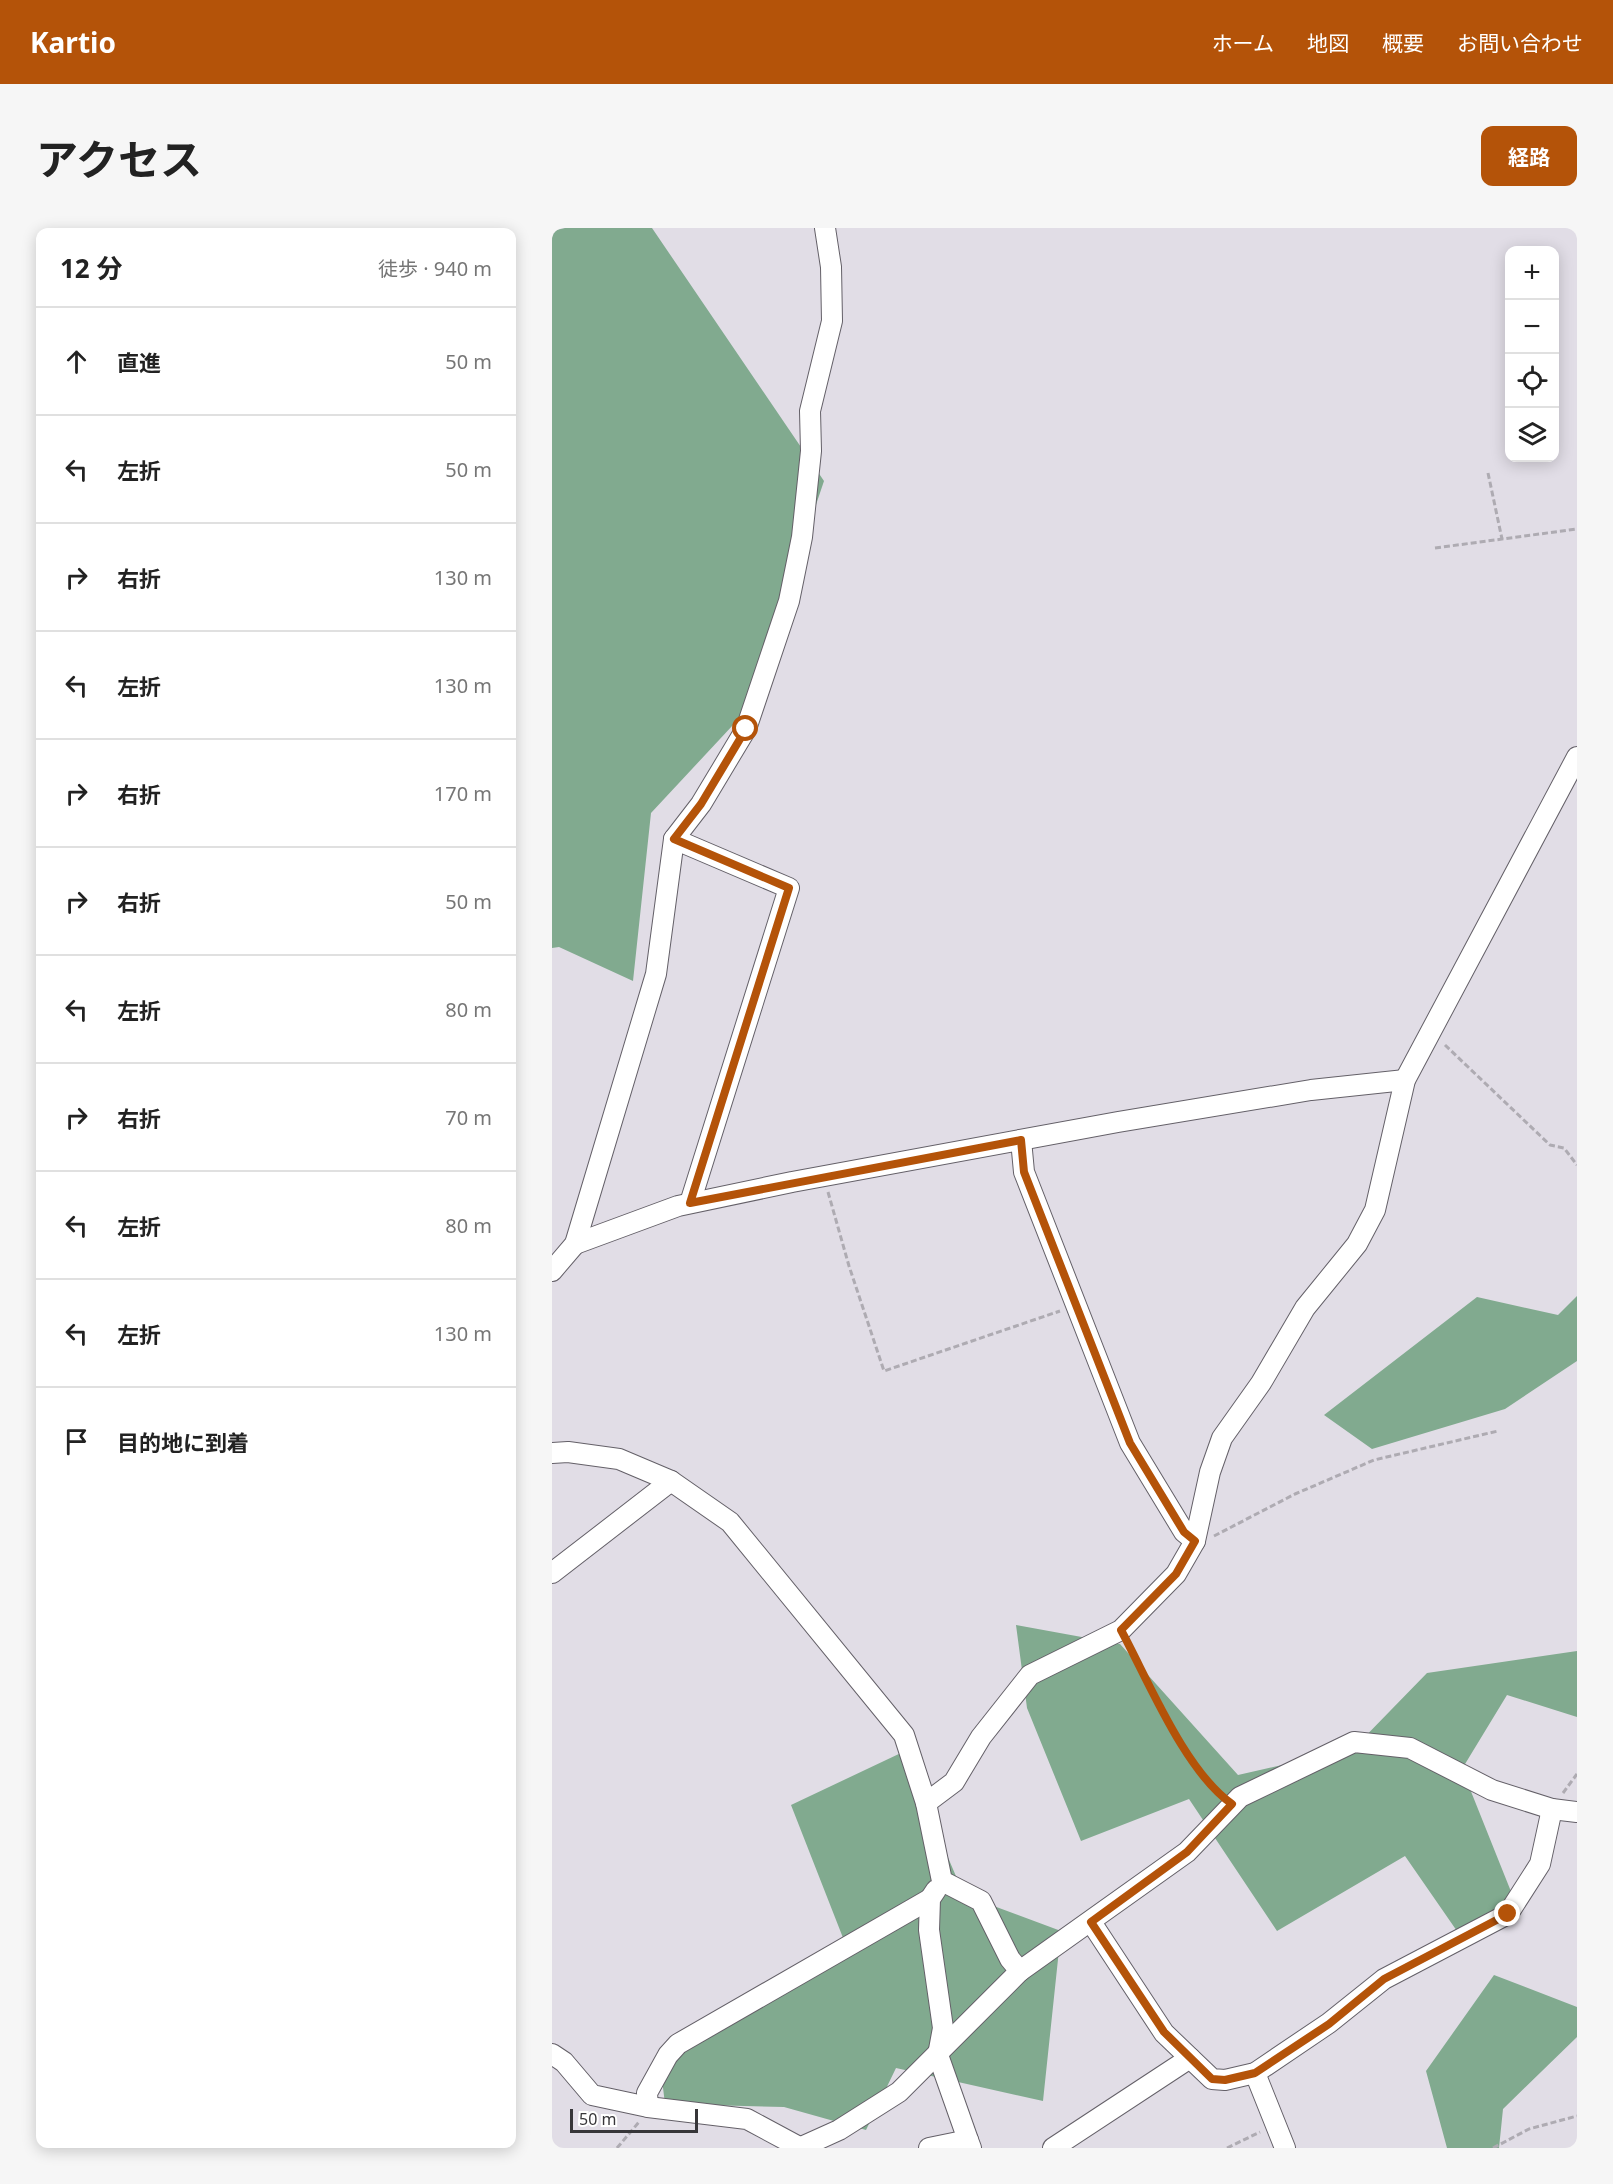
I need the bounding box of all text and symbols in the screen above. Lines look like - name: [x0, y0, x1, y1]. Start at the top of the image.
- text: Kartio: [30, 23, 116, 61]
- text: ホーム: [1212, 29, 1274, 57]
- text: 地図: [1307, 29, 1349, 57]
- text: 概要: [1382, 29, 1424, 57]
- text: お問い合わせ: [1457, 29, 1583, 57]
- button: 経路: [1481, 126, 1577, 186]
- text: アクセス: [36, 130, 202, 187]
- map controls: [1505, 246, 1559, 462]
- button: +: [1505, 246, 1559, 300]
- text: 12 分: [60, 250, 123, 286]
- text: 徒歩 · 940 m: [378, 255, 492, 282]
- button: −: [1505, 300, 1559, 354]
- icon: ahead: [60, 345, 93, 378]
- text: 直進: [117, 347, 161, 377]
- text: 50 m: [445, 348, 492, 375]
- button: locate: [1505, 354, 1559, 408]
- button: layers: [1505, 408, 1559, 462]
- icon: left: [60, 453, 93, 486]
- text: 左折: [117, 455, 161, 485]
- text: 50 m: [445, 456, 492, 483]
- icon: right: [60, 561, 93, 594]
- text: 右折: [117, 563, 161, 593]
- text: 130 m: [434, 564, 492, 591]
- icon: left: [60, 669, 93, 702]
- text: 左折: [117, 671, 161, 701]
- text: 130 m: [434, 672, 492, 699]
- route start: [732, 715, 758, 741]
- icon: right: [60, 777, 93, 810]
- text: 右折: [117, 779, 161, 809]
- text: 170 m: [434, 780, 492, 807]
- icon: right: [60, 885, 93, 918]
- text: 右折: [117, 887, 161, 917]
- text: 50 m: [445, 888, 492, 915]
- icon: left: [60, 993, 93, 1026]
- text: 左折: [117, 995, 161, 1025]
- text: 80 m: [445, 996, 492, 1023]
- icon: right: [60, 1101, 93, 1134]
- text: 右折: [117, 1103, 161, 1133]
- text: 70 m: [445, 1104, 492, 1131]
- icon: left: [60, 1209, 93, 1242]
- text: 左折: [117, 1211, 161, 1241]
- text: 80 m: [445, 1212, 492, 1239]
- icon: left: [60, 1317, 93, 1350]
- text: 左折: [117, 1319, 161, 1349]
- text: 130 m: [434, 1320, 492, 1347]
- icon: arrive: [60, 1425, 93, 1458]
- text: 目的地に到着: [117, 1427, 249, 1457]
- route end: [1494, 1900, 1520, 1926]
- scale bar: [570, 2106, 698, 2134]
- text: 50 m: [579, 2108, 616, 2130]

